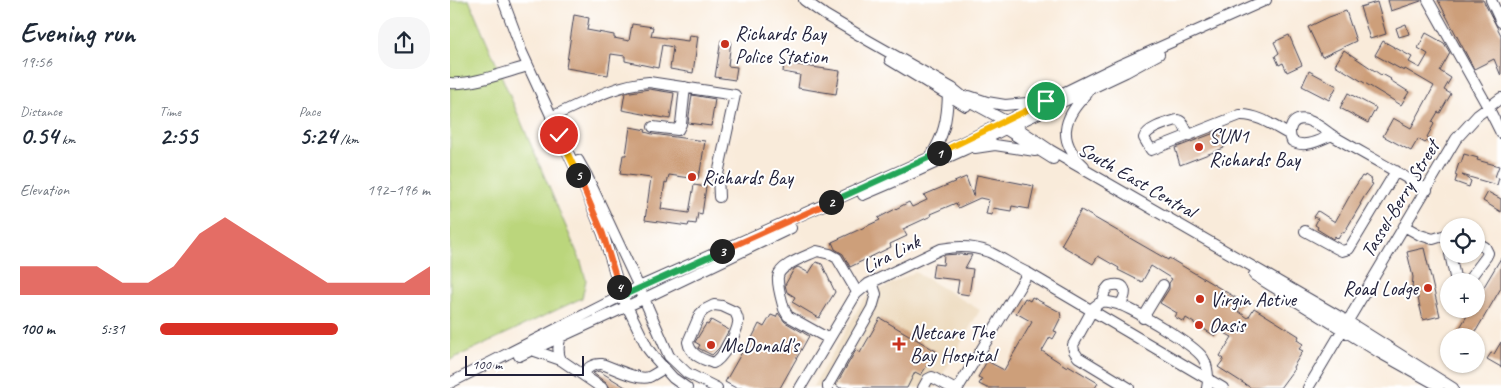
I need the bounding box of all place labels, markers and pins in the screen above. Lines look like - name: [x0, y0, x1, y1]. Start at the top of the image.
- place label: Richards Bay Police Station: [735, 21, 829, 69]
- marker: Richards Bay Police Station: [719, 38, 731, 50]
- pin: [1025, 80, 1067, 122]
- pin: [538, 114, 580, 156]
- place label: SUN1 Richards Bay: [1209, 124, 1302, 172]
- pin: 1: [926, 140, 952, 166]
- marker: SUN1 Richards Bay: [1193, 141, 1205, 153]
- pin: 5: [566, 162, 590, 188]
- place label: Richards Bay: [702, 165, 795, 190]
- marker: Richards Bay: [686, 171, 698, 183]
- pin: 2: [818, 190, 844, 214]
- pin: 3: [710, 238, 734, 264]
- pin: 4: [606, 274, 632, 300]
- place label: Road Lodge: [1343, 276, 1419, 301]
- marker: Road Lodge: [1422, 282, 1434, 294]
- place label: Virgin Active: [1210, 287, 1298, 312]
- marker: Virgin Active: [1194, 293, 1206, 305]
- place label: Oasis: [1209, 313, 1247, 338]
- marker: Oasis: [1193, 319, 1205, 331]
- place label: Netcare The Bay Hospital: [910, 320, 999, 368]
- place label: McDonald's: [721, 333, 801, 358]
- marker: Netcare The Bay Hospital: [892, 337, 906, 351]
- marker: McDonald's: [705, 339, 717, 351]

